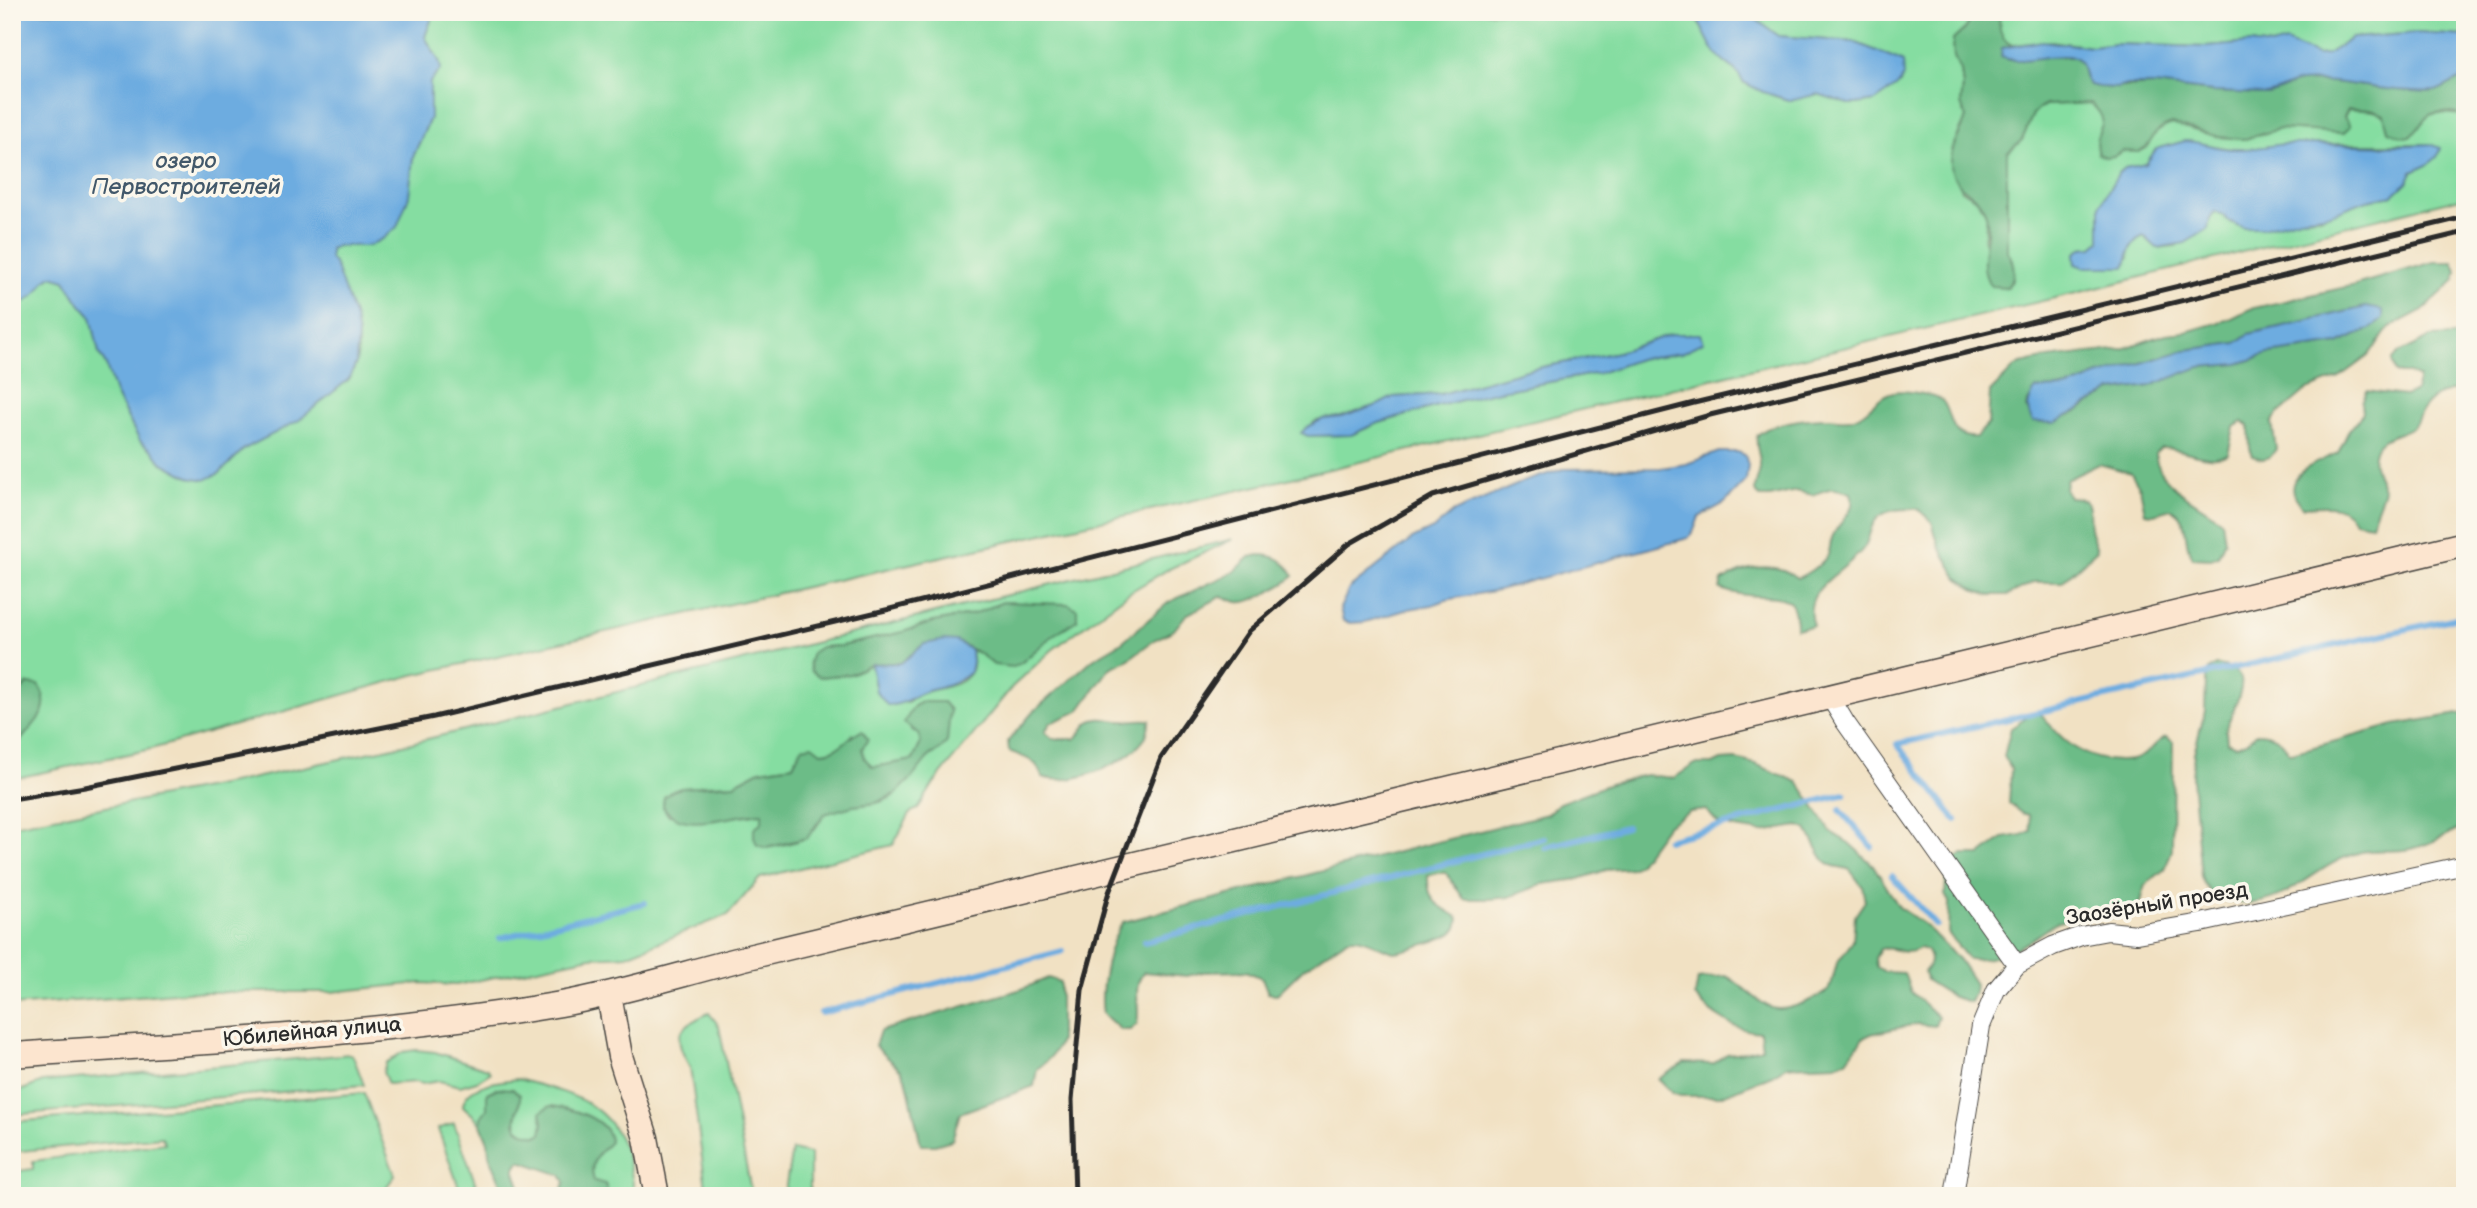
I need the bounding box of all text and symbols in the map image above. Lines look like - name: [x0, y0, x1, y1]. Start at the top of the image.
- water label: озеро Первостроителей: [91, 147, 281, 201]
- street label: Заозёрный проезд: [2065, 877, 2250, 931]
- street label: Юбилейная улица: [222, 1012, 403, 1052]

